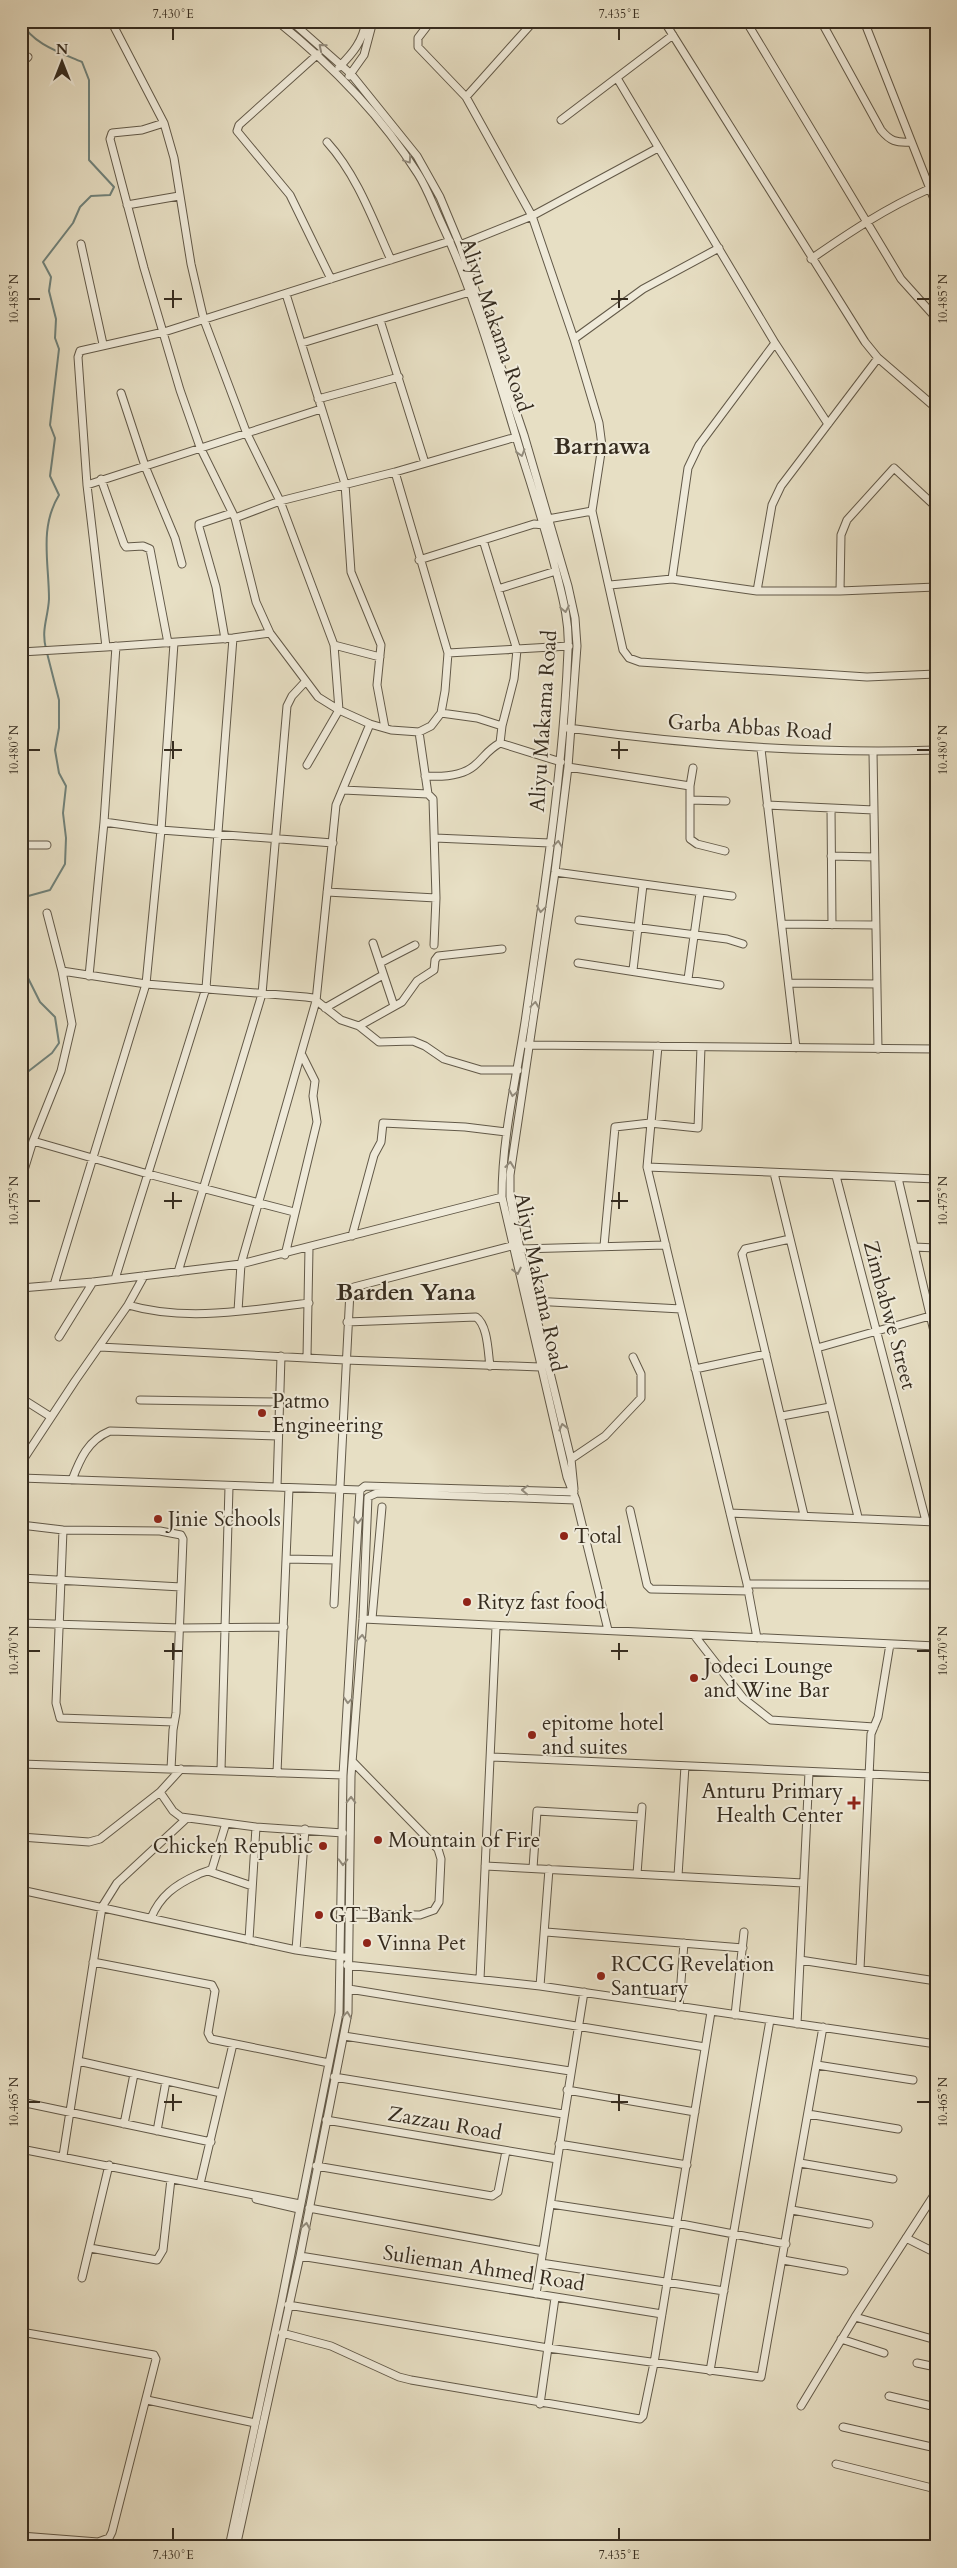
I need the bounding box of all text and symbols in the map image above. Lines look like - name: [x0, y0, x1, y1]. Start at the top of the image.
- text: 7.430°E: [152, 6, 194, 22]
- text: 7.435°E: [598, 6, 640, 22]
- north arrow: [38, 38, 88, 88]
- text: N: [56, 40, 68, 59]
- one-way arrow: [319, 44, 328, 52]
- one-way arrow: [402, 154, 411, 163]
- street label: Aliyu Makama Road: [452, 234, 539, 416]
- text: 10.485°N: [6, 273, 22, 324]
- text: 10.485°N: [935, 273, 951, 324]
- district label: Barnawa: [554, 430, 650, 463]
- one-way arrow: [515, 448, 525, 456]
- one-way arrow: [560, 604, 570, 613]
- street label: Aliyu Makama Road: [523, 629, 564, 813]
- street label: Garba Abbas Road: [667, 707, 833, 748]
- text: 10.480°N: [6, 724, 22, 775]
- text: 10.480°N: [935, 724, 951, 775]
- one-way arrow: [552, 840, 563, 848]
- one-way arrow: [537, 905, 547, 914]
- one-way arrow: [530, 1001, 540, 1009]
- one-way arrow: [509, 1089, 519, 1097]
- one-way arrow: [505, 1161, 516, 1169]
- text: 10.475°N: [6, 1175, 22, 1226]
- text: 10.475°N: [935, 1175, 951, 1226]
- street label: Aliyu Makama Road: [506, 1190, 573, 1374]
- street label: Zimbabwe Street: [856, 1238, 923, 1393]
- one-way arrow: [511, 1266, 522, 1275]
- district label: Barden Yana: [336, 1276, 476, 1309]
- place label: Patmo Engineering: [272, 1387, 383, 1440]
- marker: Patmo Engineering: [256, 1407, 268, 1419]
- one-way arrow: [558, 1422, 569, 1431]
- one-way arrow: [521, 1485, 528, 1495]
- place label: Jinie Schools: [165, 1505, 281, 1534]
- marker: Jinie Schools: [152, 1513, 164, 1525]
- one-way arrow: [352, 1517, 363, 1525]
- place label: Total: [574, 1522, 622, 1551]
- marker: Total: [558, 1530, 570, 1542]
- place label: Rityz fast food: [477, 1588, 605, 1617]
- marker: Rityz fast food: [461, 1596, 473, 1608]
- text: 10.470°N: [6, 1625, 22, 1676]
- text: 10.470°N: [935, 1625, 951, 1676]
- one-way arrow: [356, 1633, 367, 1641]
- place label: Jodeci Lounge and Wine Bar: [701, 1652, 833, 1705]
- marker: Jodeci Lounge and Wine Bar: [688, 1672, 700, 1684]
- one-way arrow: [343, 1696, 354, 1704]
- place label: epitome hotel and suites: [542, 1709, 664, 1762]
- marker: epitome hotel and suites: [526, 1729, 538, 1741]
- place label: Anturu Primary Health Center: [702, 1777, 843, 1830]
- one-way arrow: [346, 1796, 356, 1804]
- marker: Anturu Primary Health Center: [847, 1796, 861, 1810]
- place label: Mountain of Fire: [388, 1826, 540, 1855]
- place label: Chicken Republic: [153, 1832, 313, 1861]
- marker: Mountain of Fire: [372, 1834, 384, 1846]
- marker: Chicken Republic: [317, 1840, 329, 1852]
- one-way arrow: [338, 1859, 348, 1867]
- place label: GT Bank: [329, 1901, 414, 1930]
- marker: GT Bank: [313, 1909, 325, 1921]
- place label: Vinna Pet: [377, 1929, 466, 1958]
- marker: Vinna Pet: [361, 1937, 373, 1949]
- place label: RCCG Revelation Santuary: [611, 1950, 774, 2003]
- marker: RCCG Revelation Santuary: [595, 1970, 607, 1982]
- one-way arrow: [341, 2010, 352, 2018]
- text: 10.465°N: [6, 2076, 22, 2127]
- text: 10.465°N: [935, 2076, 951, 2127]
- street label: Zazzau Road: [386, 2099, 504, 2148]
- one-way arrow: [300, 2221, 310, 2230]
- street label: Sulieman Ahmed Road: [381, 2238, 587, 2299]
- text: 7.430°E: [152, 2547, 194, 2563]
- text: 7.435°E: [598, 2547, 640, 2563]

